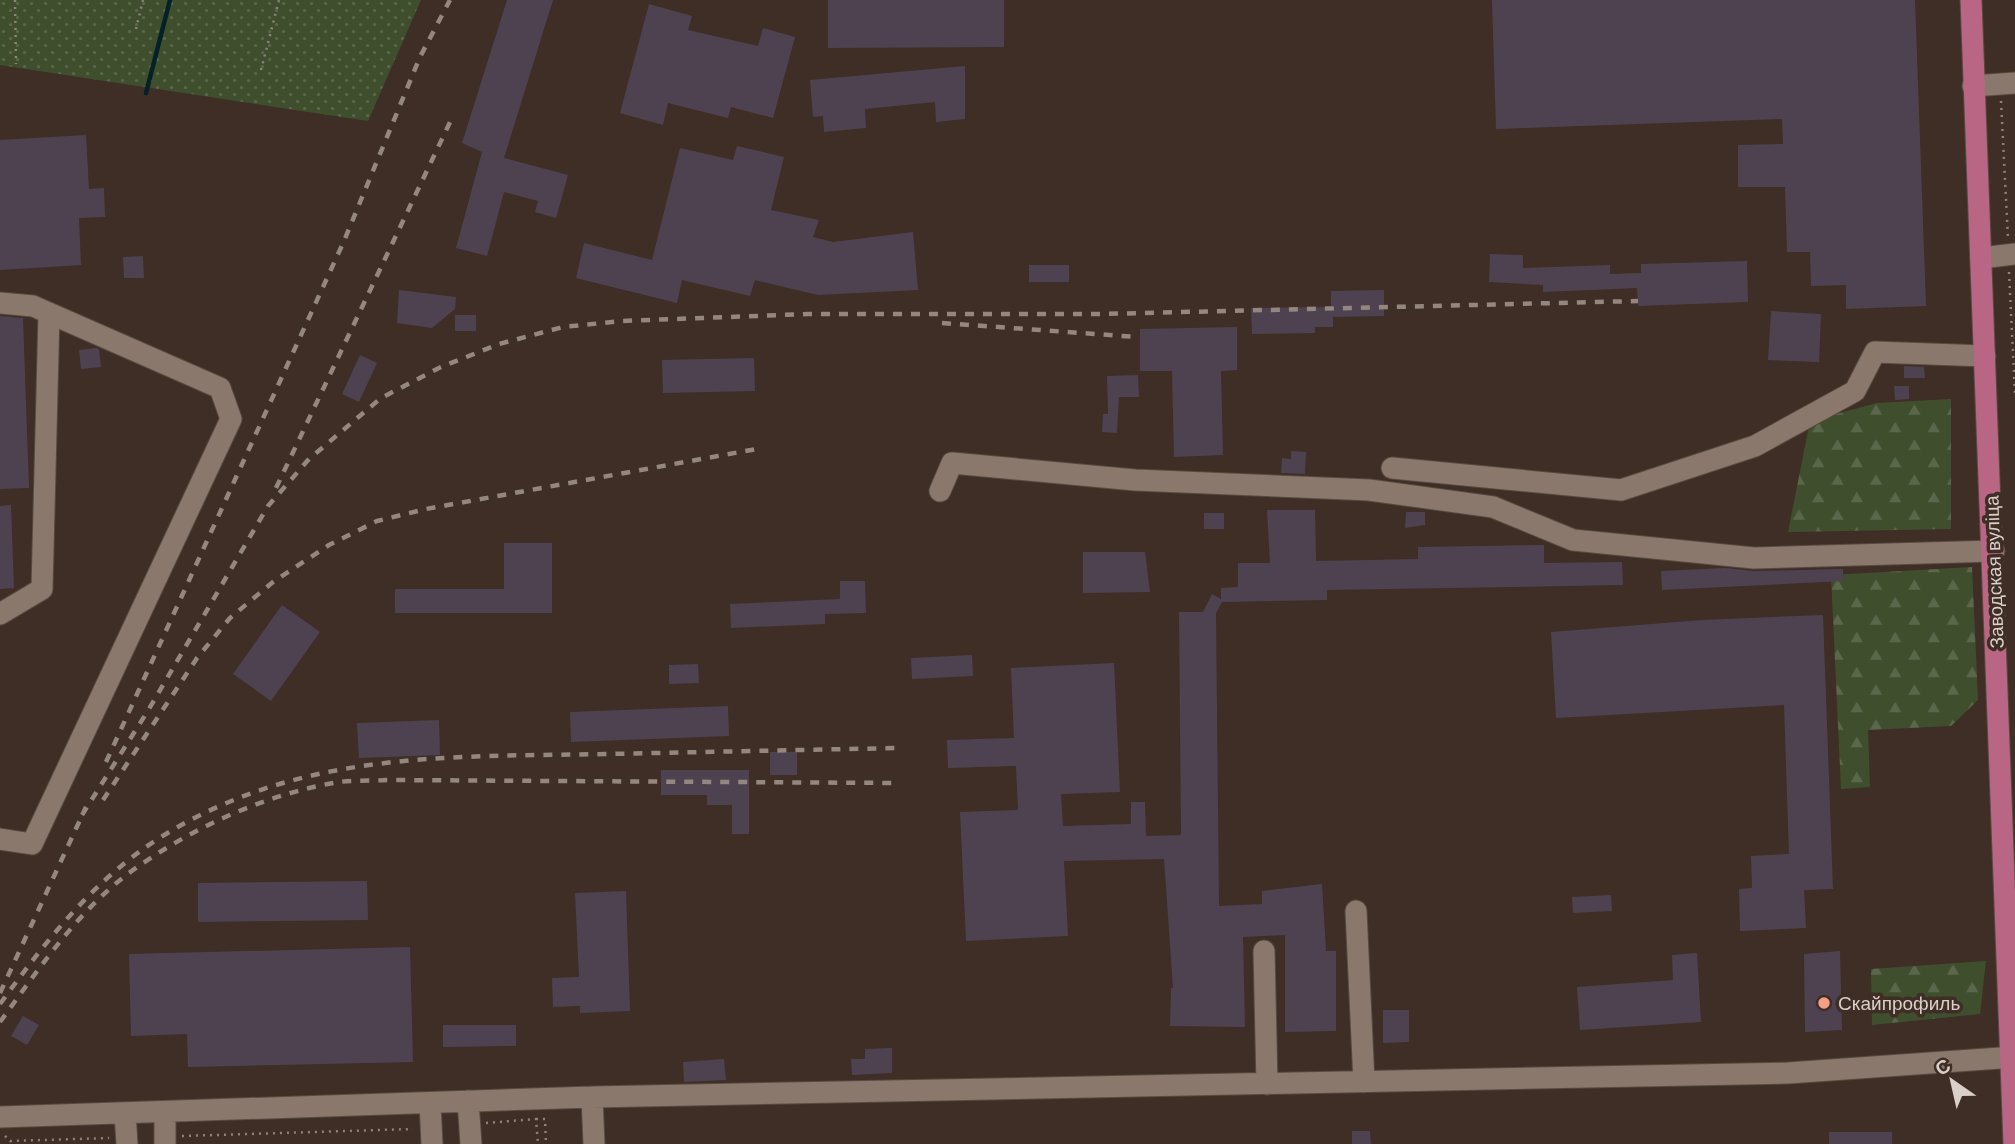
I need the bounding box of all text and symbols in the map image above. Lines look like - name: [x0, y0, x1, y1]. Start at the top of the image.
- street label: Заводская вуліца: [1981, 495, 2008, 649]
- place label: Скайпрофиль: [1838, 993, 1960, 1014]
- marker: Скайпрофиль: [1816, 995, 1832, 1011]
- north arrow: [1917, 1046, 1987, 1116]
- text: С: [1931, 1055, 1955, 1080]

